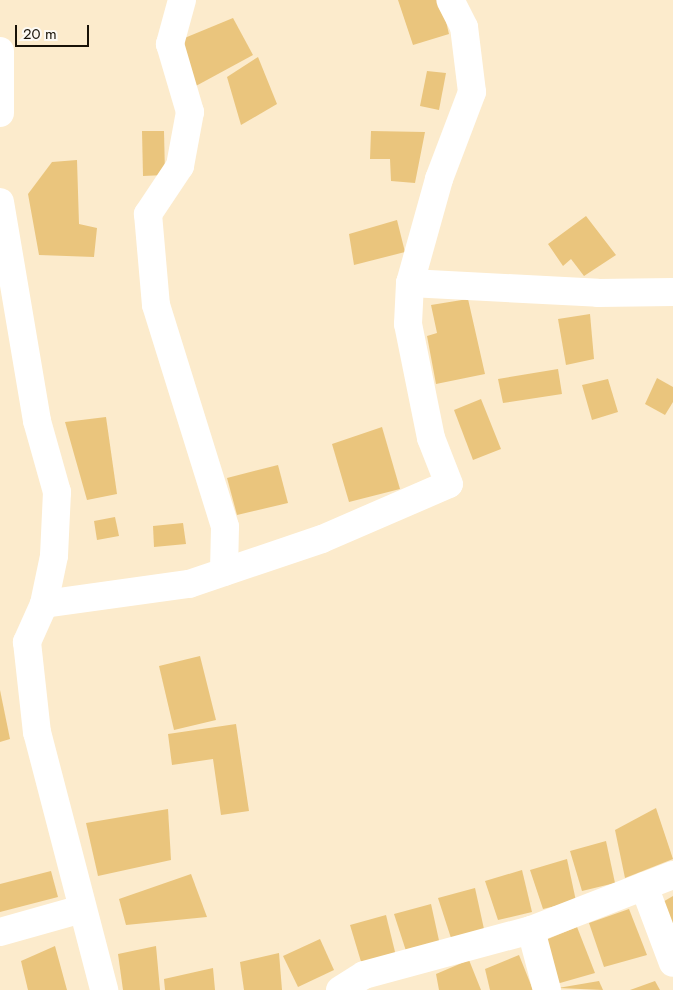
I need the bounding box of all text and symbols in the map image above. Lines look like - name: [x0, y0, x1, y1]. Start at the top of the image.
- scale bar: [18, 15, 91, 47]
- text: 20 m: [23, 23, 57, 45]

